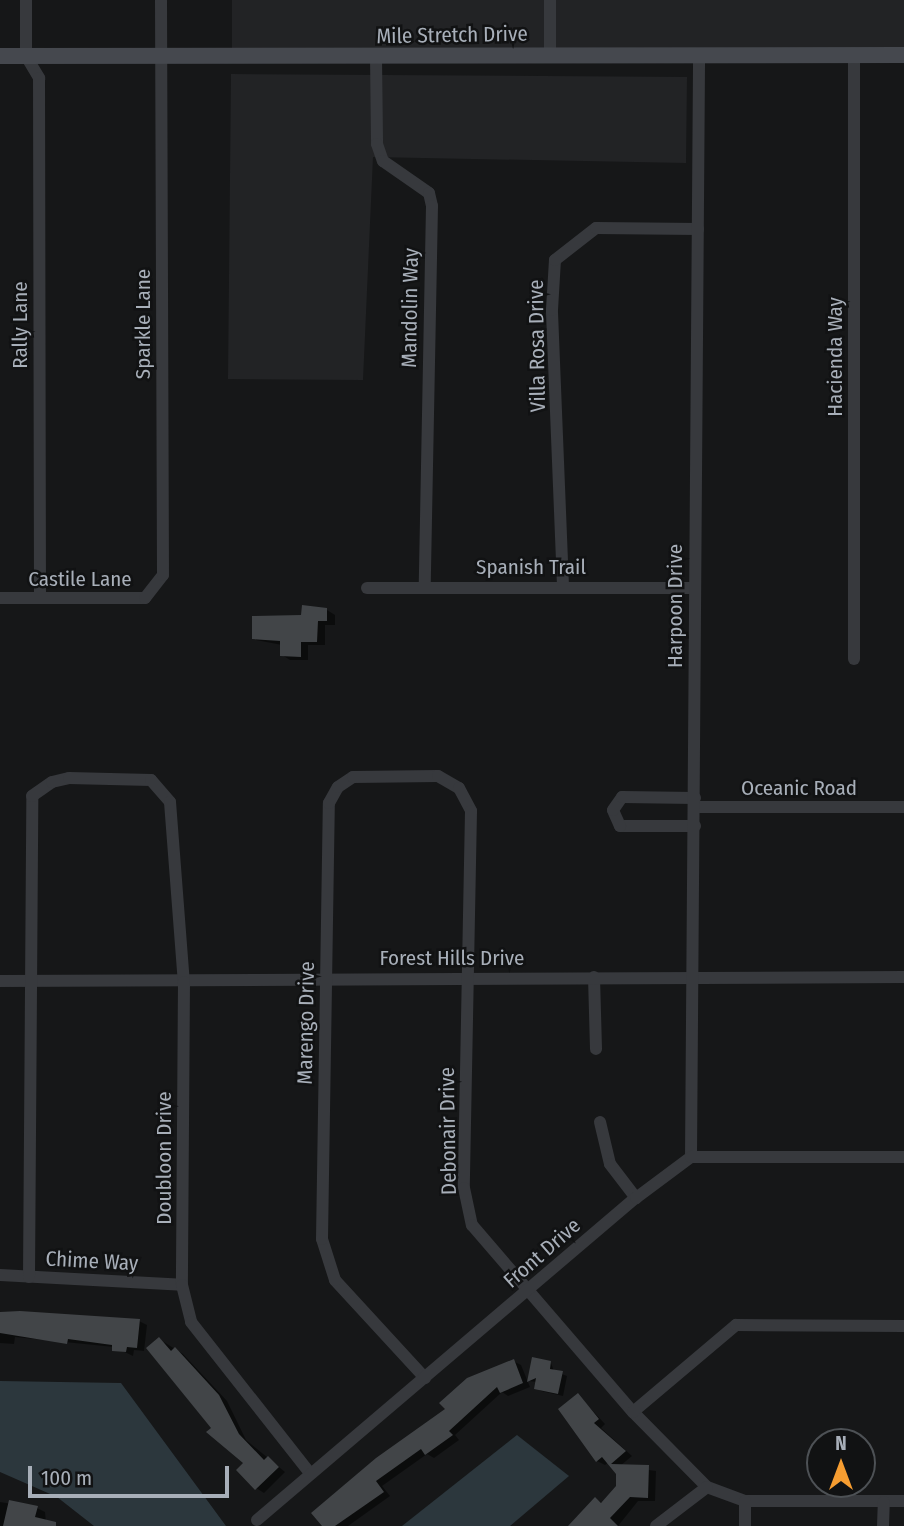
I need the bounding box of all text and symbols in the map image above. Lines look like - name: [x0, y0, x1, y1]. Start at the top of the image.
- street label: Mile Stretch Drive: [376, 21, 528, 49]
- street label: Mandolin Way: [396, 248, 424, 368]
- street label: Sparkle Lane: [130, 269, 156, 379]
- street label: Villa Rosa Drive: [523, 279, 551, 413]
- street label: Rally Lane: [7, 281, 33, 369]
- street label: Hacienda Way: [822, 297, 848, 417]
- street label: Harpoon Drive: [662, 544, 688, 668]
- street label: Spanish Trail: [476, 554, 586, 580]
- street label: Castile Lane: [28, 566, 132, 592]
- street label: Oceanic Road: [741, 775, 857, 801]
- street label: Forest Hills Drive: [380, 945, 524, 971]
- street label: Marengo Drive: [292, 961, 320, 1085]
- street label: Debonair Drive: [434, 1067, 462, 1195]
- street label: Doubloon Drive: [151, 1091, 177, 1225]
- street label: Front Drive: [498, 1213, 586, 1293]
- street label: Chime Way: [45, 1246, 139, 1276]
- north arrow: [806, 1428, 876, 1498]
- text: N: [835, 1432, 847, 1455]
- scale bar: [32, 1452, 233, 1496]
- text: 100 m: [41, 1465, 92, 1491]

